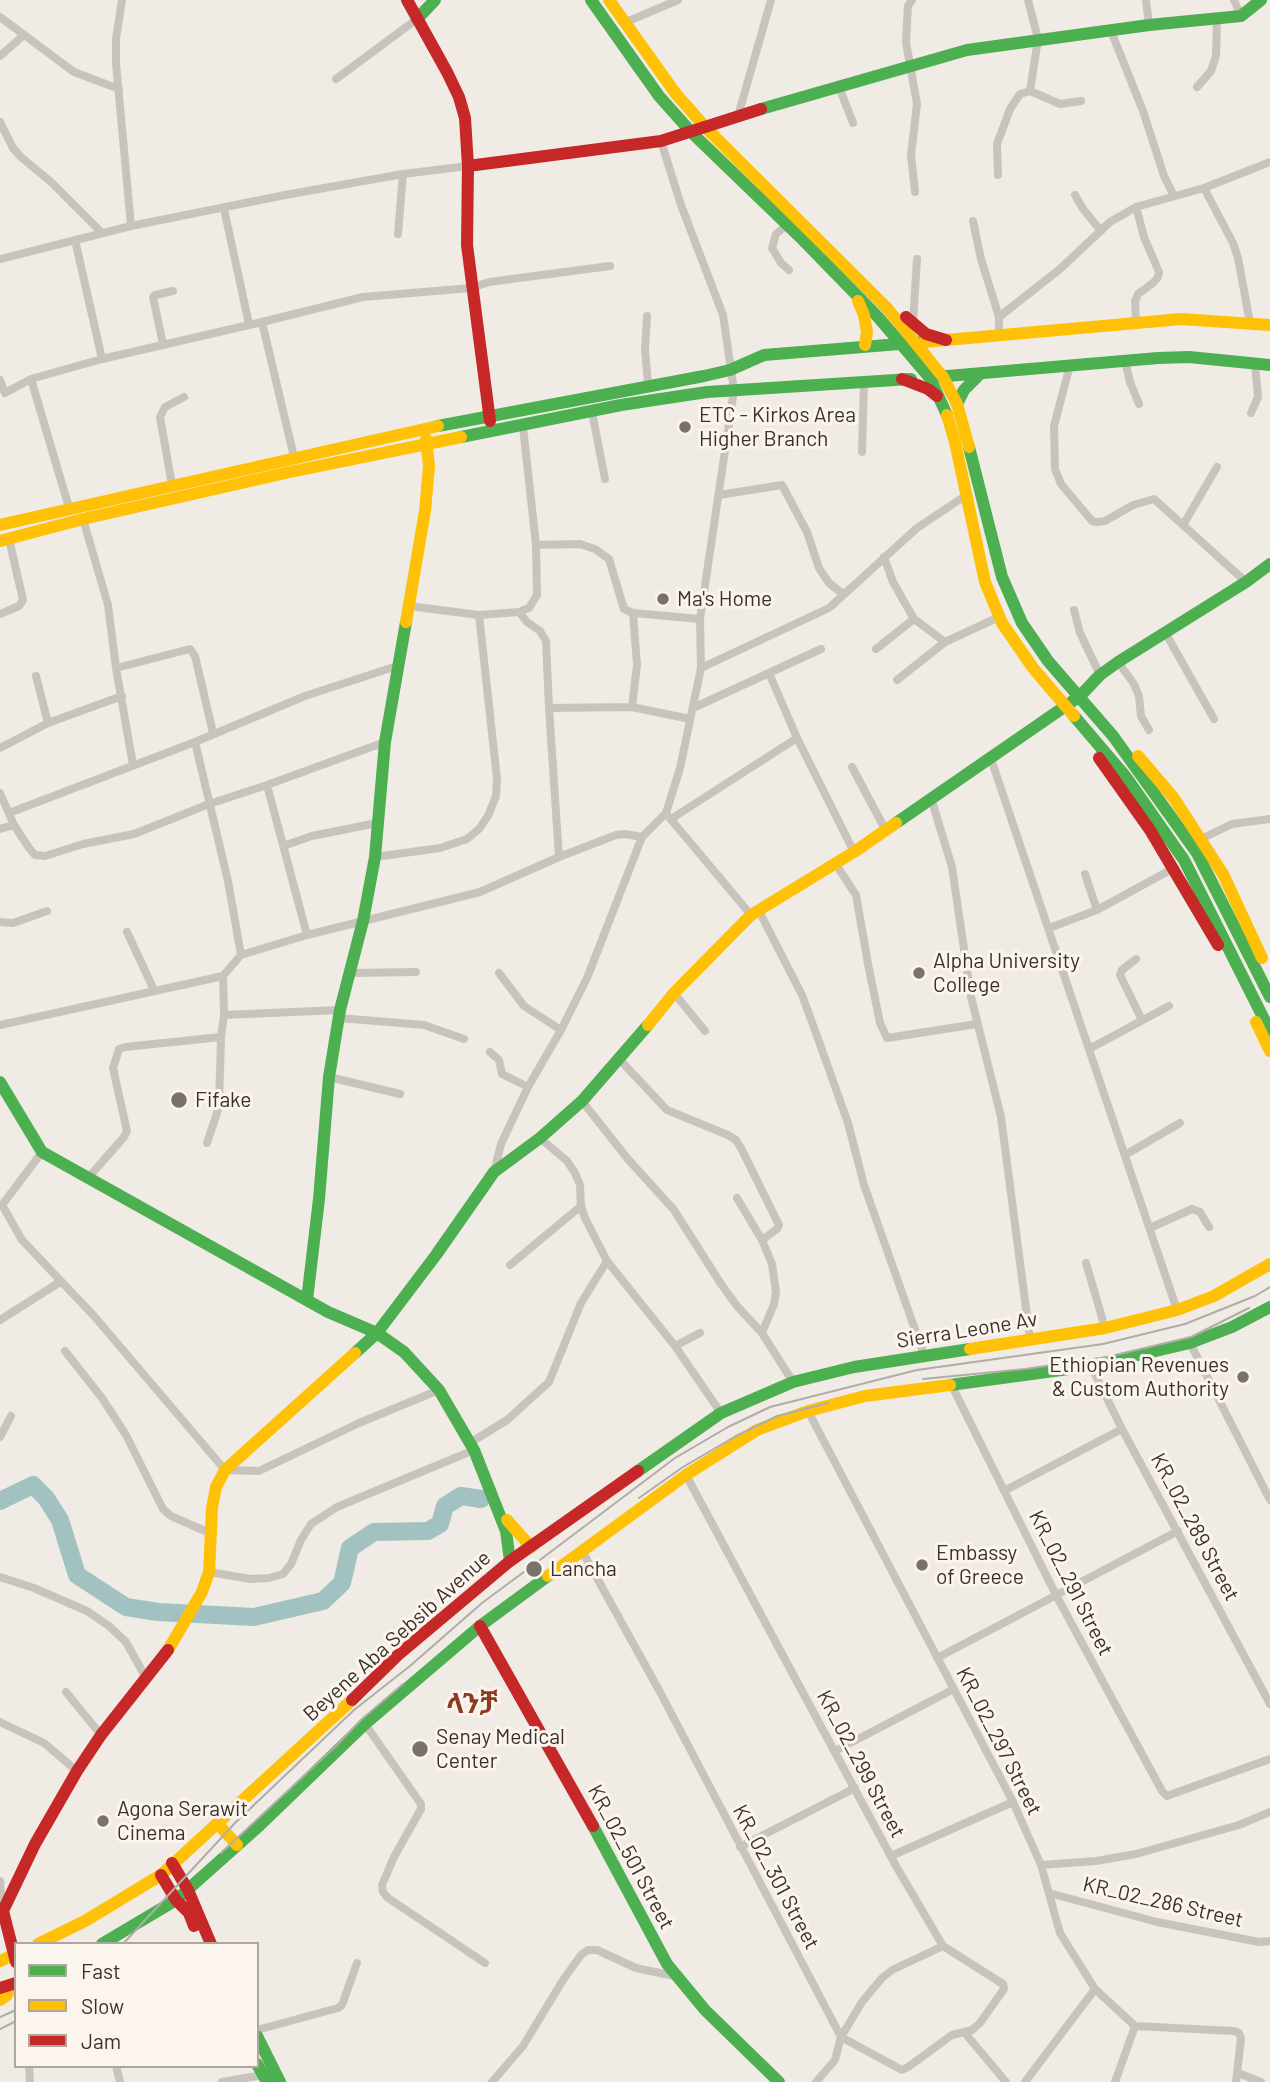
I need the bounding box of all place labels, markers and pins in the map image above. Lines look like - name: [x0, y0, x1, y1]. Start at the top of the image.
- place label: ETC - Kirkos Area Higher Branch: [699, 402, 856, 452]
- marker: ETC - Kirkos Area Higher Branch: [677, 419, 693, 435]
- place label: Ma's Home: [677, 586, 772, 612]
- marker: Ma's Home: [655, 591, 671, 607]
- place label: Alpha University College: [933, 948, 1080, 998]
- marker: Alpha University College: [911, 965, 927, 981]
- place label: Fifake: [195, 1087, 251, 1113]
- marker: Fifake: [169, 1090, 189, 1110]
- place label: Ethiopian Revenues & Custom Authority: [1049, 1352, 1229, 1402]
- marker: Ethiopian Revenues & Custom Authority: [1235, 1369, 1251, 1385]
- place label: Embassy of Greece: [936, 1540, 1024, 1590]
- place label: Lancha: [550, 1556, 617, 1582]
- marker: Embassy of Greece: [914, 1557, 930, 1573]
- marker: Lancha: [524, 1559, 544, 1579]
- place label: Senay Medical Center: [436, 1724, 565, 1774]
- marker: Senay Medical Center: [410, 1739, 430, 1759]
- place label: Agona Serawit Cinema: [117, 1796, 248, 1846]
- marker: Agona Serawit Cinema: [95, 1813, 111, 1829]

